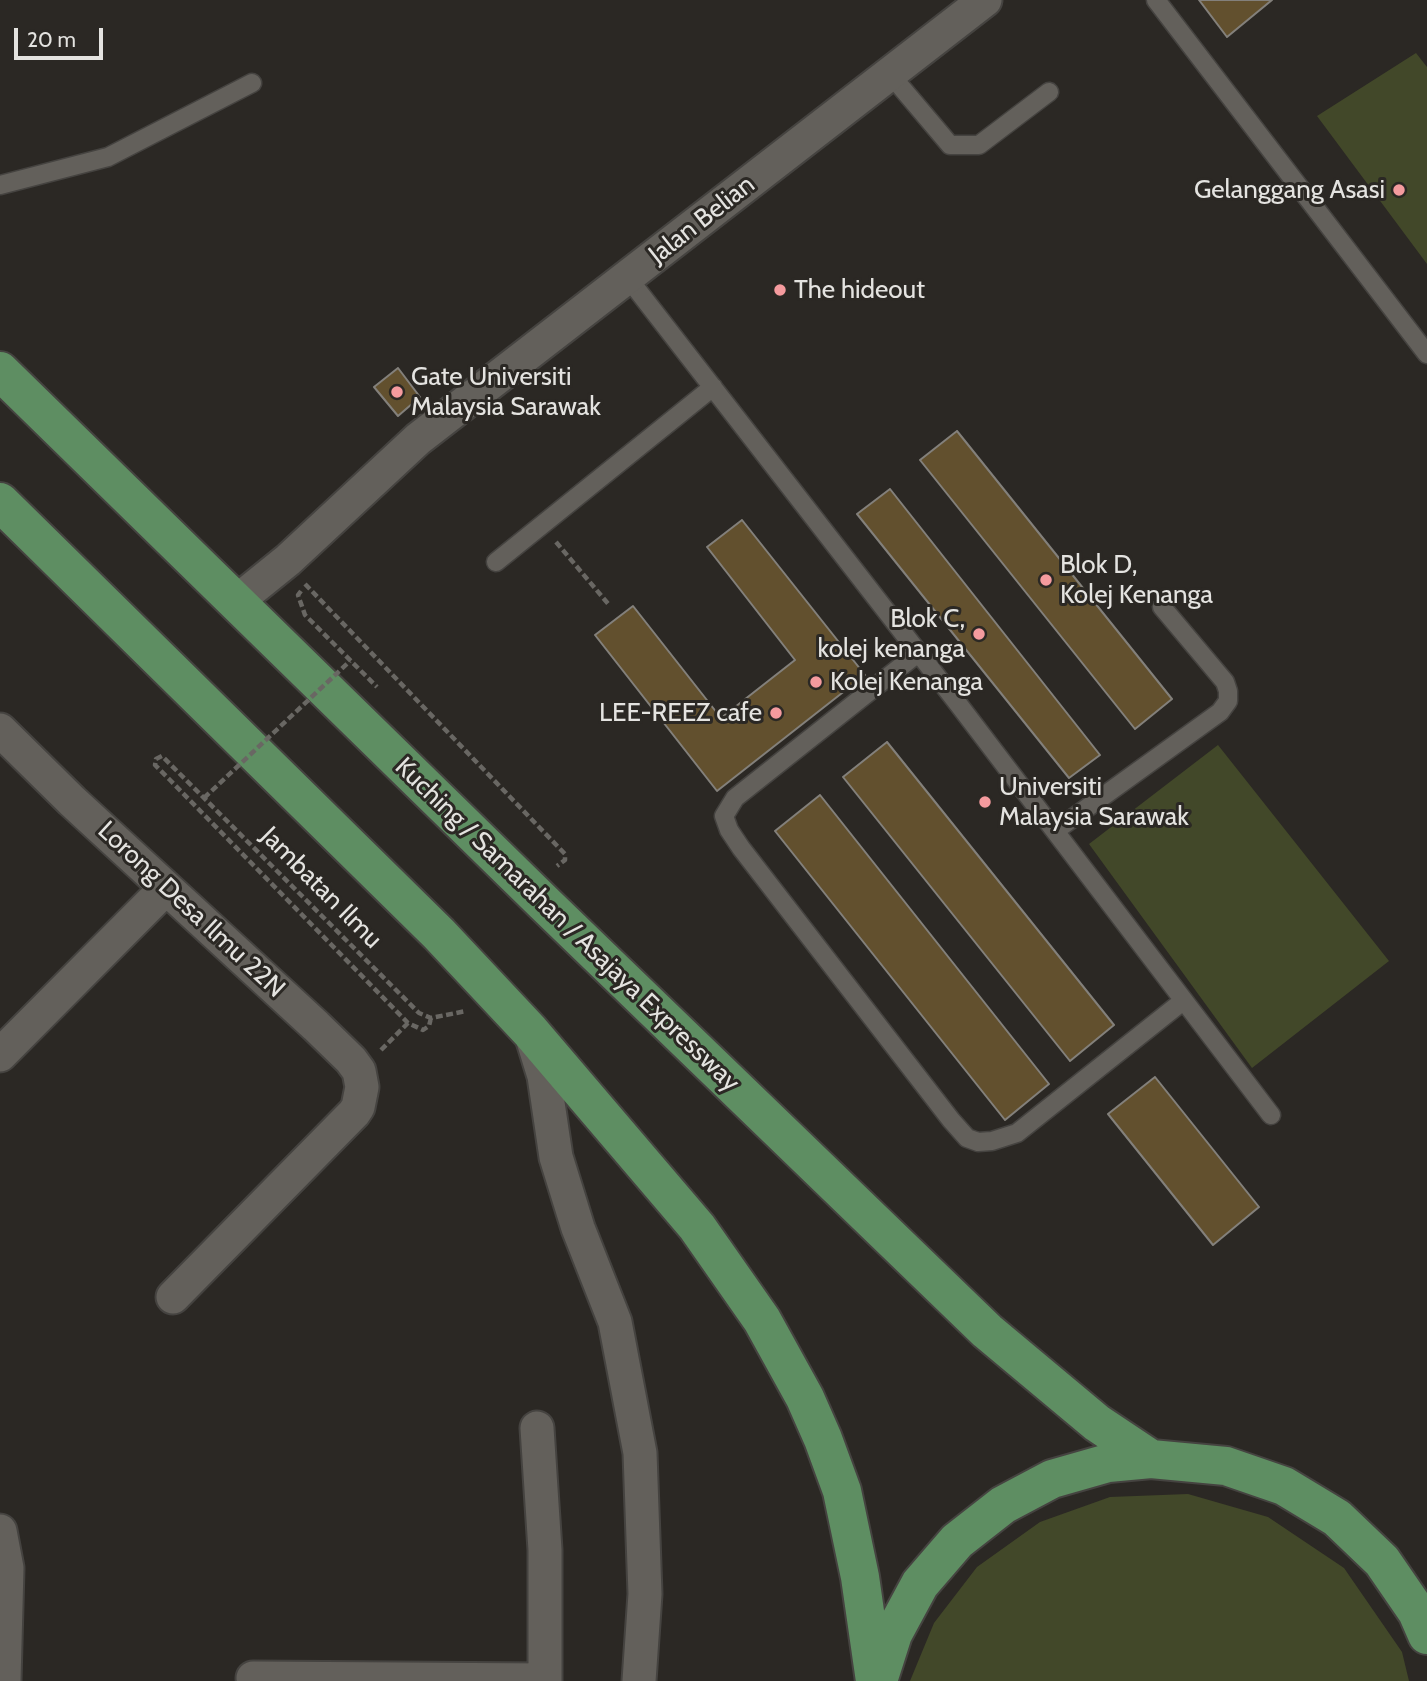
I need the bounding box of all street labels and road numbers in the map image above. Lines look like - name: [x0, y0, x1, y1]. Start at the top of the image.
- street label: Jalan Belian: [643, 169, 761, 271]
- street label: Kuching / Samarahan / Asajaya Expressway: [388, 752, 746, 1098]
- street label: Lorong Desa Ilmu 22N: [91, 815, 291, 1005]
- street label: Jambatan Ilmu: [254, 821, 388, 955]

